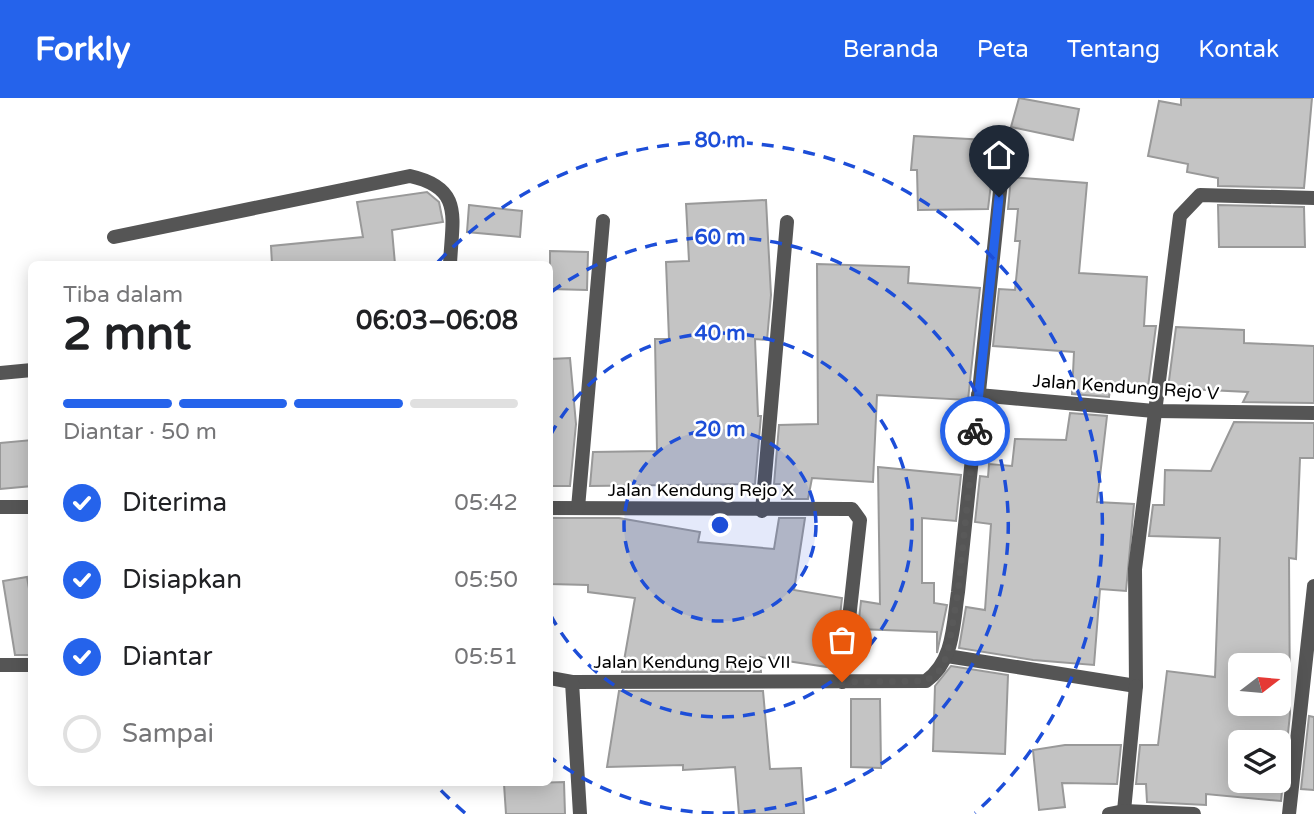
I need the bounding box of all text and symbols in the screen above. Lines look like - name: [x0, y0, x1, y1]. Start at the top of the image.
- text: Forkly: [35, 30, 130, 69]
- text: Beranda: [843, 35, 939, 64]
- text: Peta: [977, 35, 1029, 64]
- text: Tentang: [1067, 35, 1160, 64]
- text: Kontak: [1198, 35, 1279, 64]
- pin: [969, 125, 1029, 197]
- text: 80 m: [694, 128, 746, 153]
- icon: home: [980, 136, 1018, 174]
- text: 60 m: [694, 225, 746, 250]
- text: Tiba dalam: [63, 281, 183, 309]
- text: 06:03–06:08: [356, 305, 518, 336]
- text: 2 mnt: [63, 307, 191, 362]
- text: 40 m: [694, 321, 746, 346]
- street label: Jalan Kendung Rejo V: [1032, 370, 1221, 405]
- courier: [940, 396, 1010, 466]
- icon: bike: [956, 412, 994, 450]
- text: 20 m: [694, 417, 746, 442]
- text: Diantar · 50 m: [63, 418, 217, 446]
- street label: Jalan Kendung Rejo X: [608, 479, 794, 501]
- icon: check: [63, 484, 101, 522]
- text: Diterima: [122, 487, 227, 518]
- text: 05:42: [454, 489, 518, 517]
- centre of rings: [708, 513, 732, 537]
- icon: check: [63, 561, 101, 599]
- text: Disiapkan: [122, 564, 242, 595]
- text: 05:50: [454, 566, 518, 594]
- pin: [812, 610, 872, 682]
- icon: bag: [823, 621, 861, 659]
- icon: check: [63, 638, 101, 676]
- text: Diantar: [122, 641, 212, 672]
- text: 05:51: [454, 643, 518, 671]
- street label: Jalan Kendung Rejo VII: [593, 651, 791, 673]
- north arrow: [1228, 653, 1292, 716]
- map controls: [1228, 653, 1291, 793]
- text: Sampai: [122, 718, 214, 749]
- button: layers: [1228, 730, 1291, 793]

